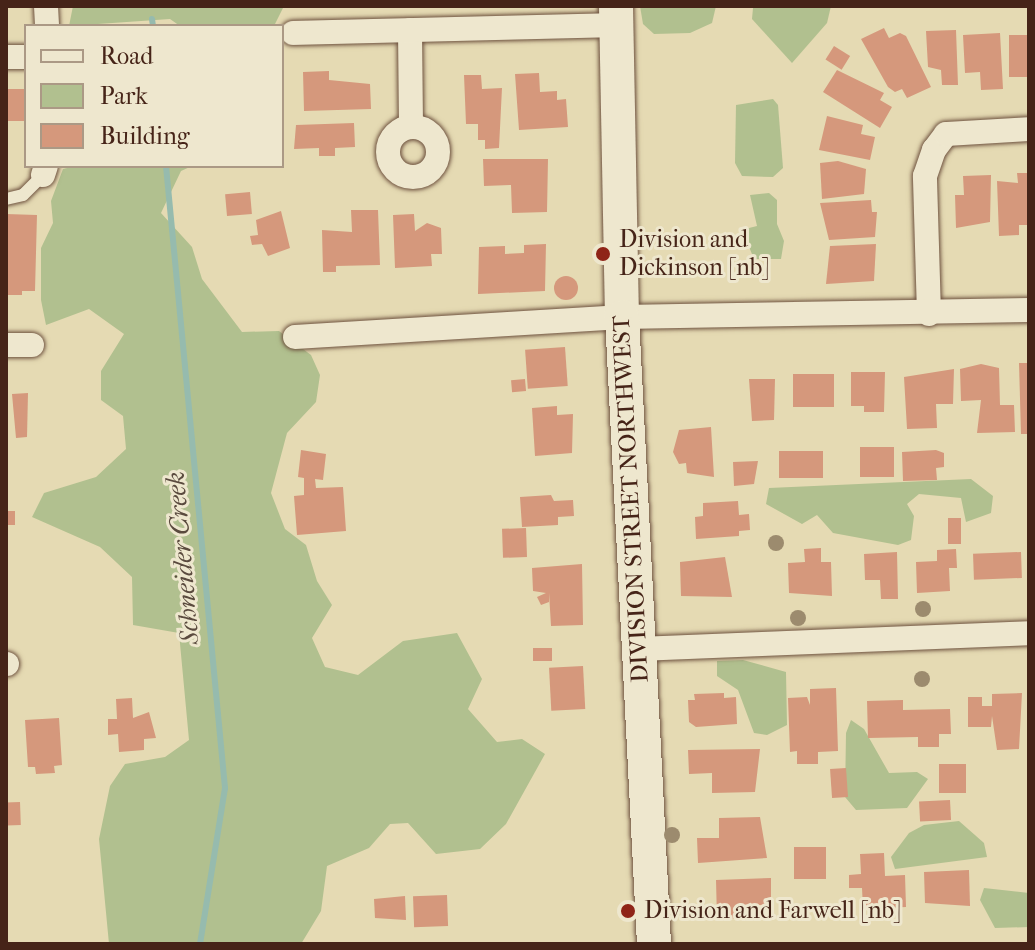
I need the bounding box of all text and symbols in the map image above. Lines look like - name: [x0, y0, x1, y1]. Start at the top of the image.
- legend: [24, 24, 284, 168]
- text: Road: [100, 42, 153, 70]
- text: Park: [100, 82, 148, 110]
- text: Building: [100, 122, 190, 150]
- place label: Division and Dickinson [nb]: [619, 226, 770, 282]
- marker: Division and Dickinson [nb]: [594, 245, 612, 263]
- street label: DIVISION STREET NORTHWEST: [607, 315, 655, 683]
- water label: Schneider Creek: [160, 470, 206, 646]
- place label: Division and Farwell [nb]: [644, 897, 902, 925]
- marker: Division and Farwell [nb]: [619, 902, 637, 920]

